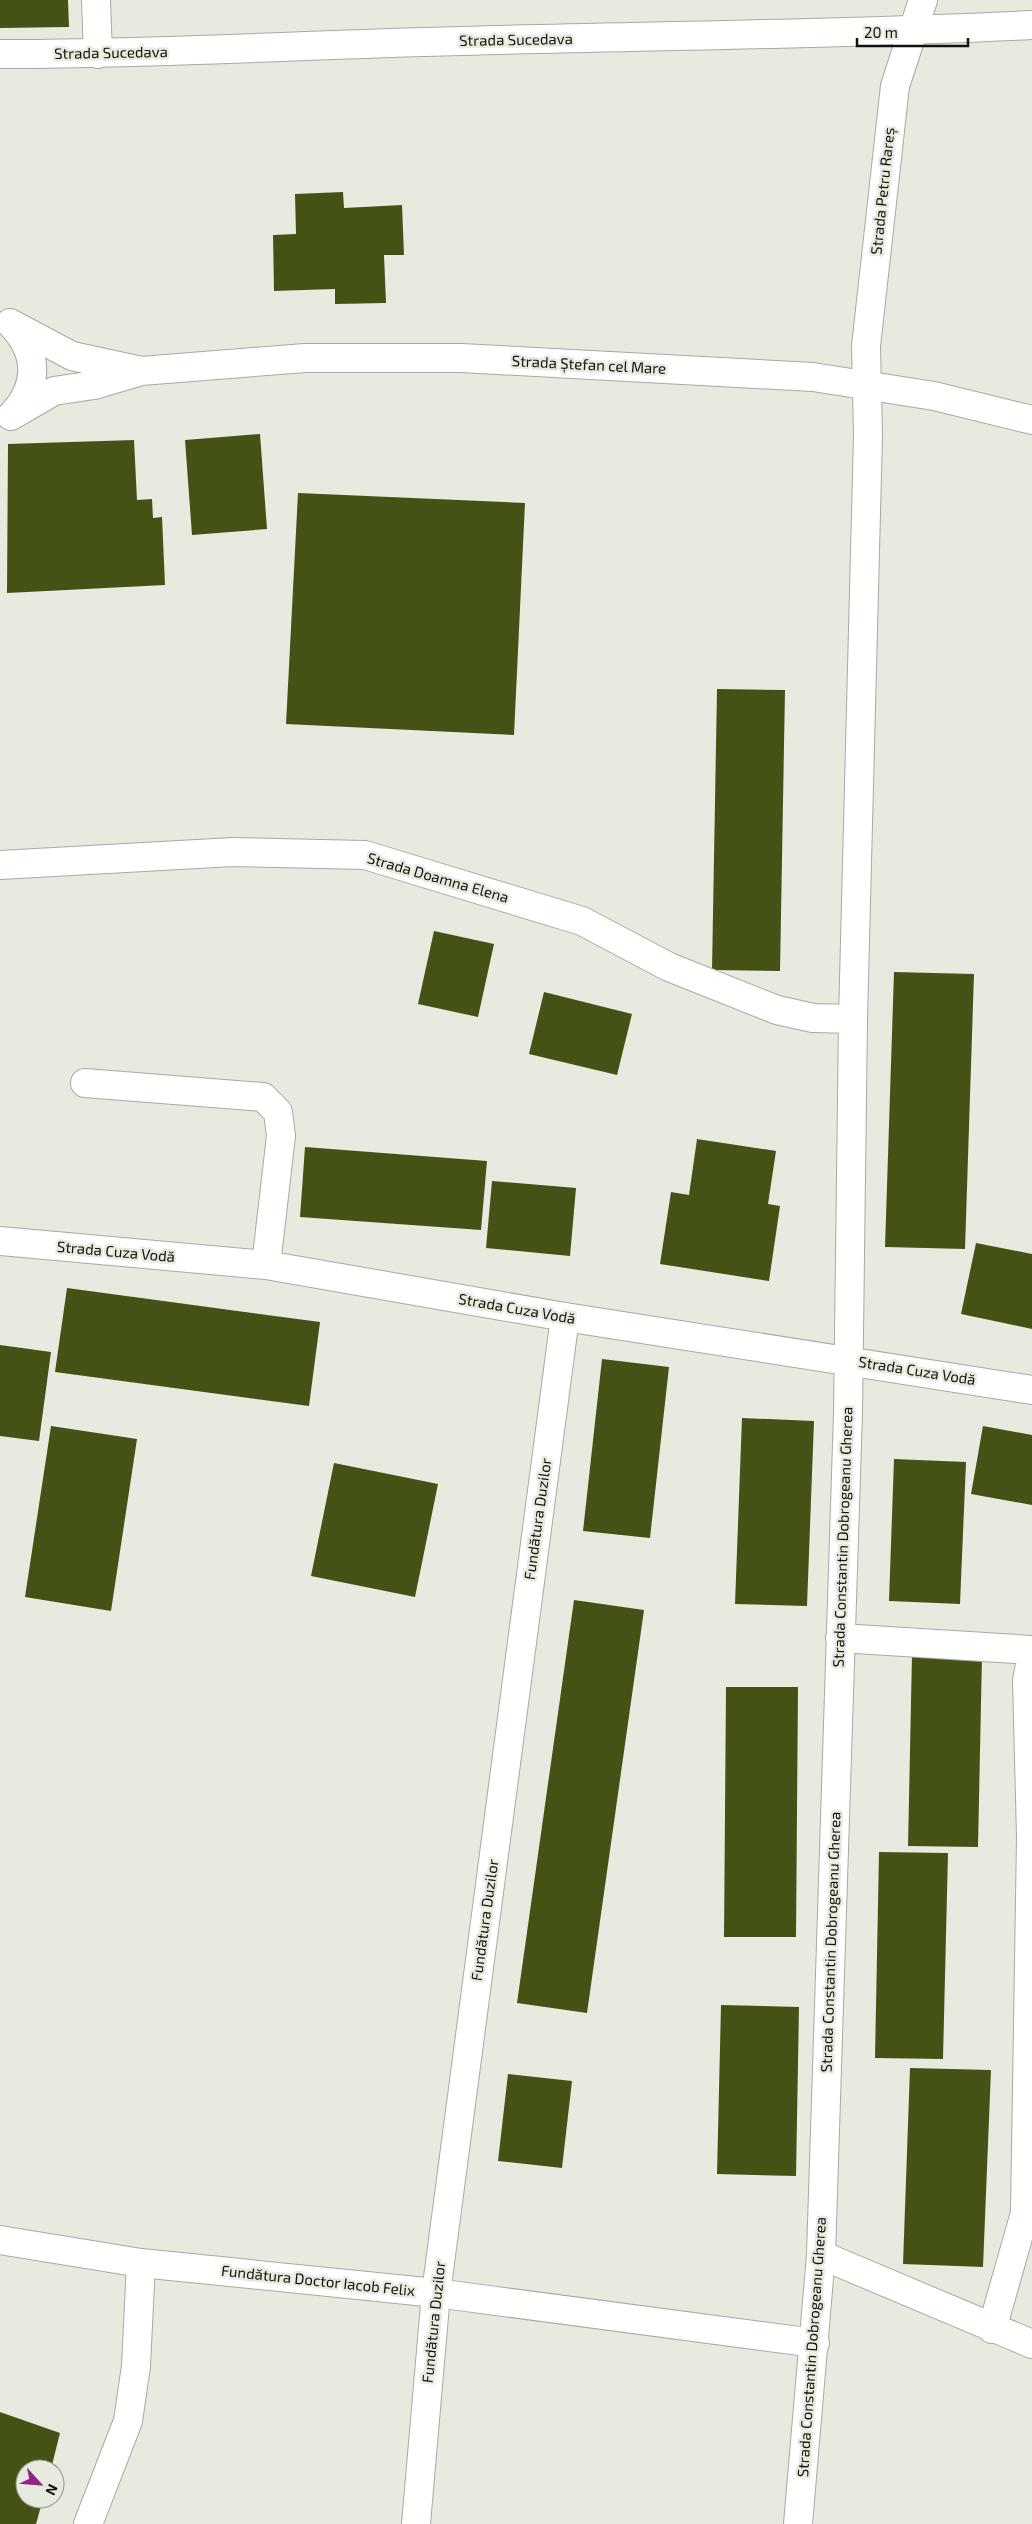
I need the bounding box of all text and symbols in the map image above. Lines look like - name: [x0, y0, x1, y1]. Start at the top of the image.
- scale bar: [857, 15, 968, 47]
- text: 20 m: [864, 23, 898, 41]
- street label: Strada Sucedava: [459, 29, 573, 49]
- street label: Strada Sucedava: [54, 42, 168, 62]
- street label: Strada Petru Rareș: [866, 126, 900, 256]
- street label: Strada Ștefan cel Mare: [511, 351, 667, 379]
- street label: Strada Doamna Elena: [365, 848, 511, 906]
- street label: Strada Cuza Vodă: [56, 1237, 176, 1265]
- street label: Strada Cuza Vodă: [457, 1289, 577, 1327]
- street label: Strada Cuza Vodă: [857, 1352, 977, 1388]
- street label: Strada Constantin Dobrogeanu Gherea: [828, 1406, 856, 1668]
- street label: Fundătura Duzilor: [520, 1457, 554, 1581]
- street label: Strada Constantin Dobrogeanu Gherea: [816, 1811, 844, 2073]
- street label: Fundătura Duzilor: [467, 1858, 501, 1982]
- street label: Strada Constantin Dobrogeanu Gherea: [793, 2216, 829, 2478]
- street label: Fundătura Duzilor: [418, 2260, 448, 2384]
- street label: Fundătura Doctor Iacob Felix: [220, 2261, 416, 2299]
- north arrow: [15, 2459, 65, 2509]
- text: N: [42, 2482, 62, 2498]

